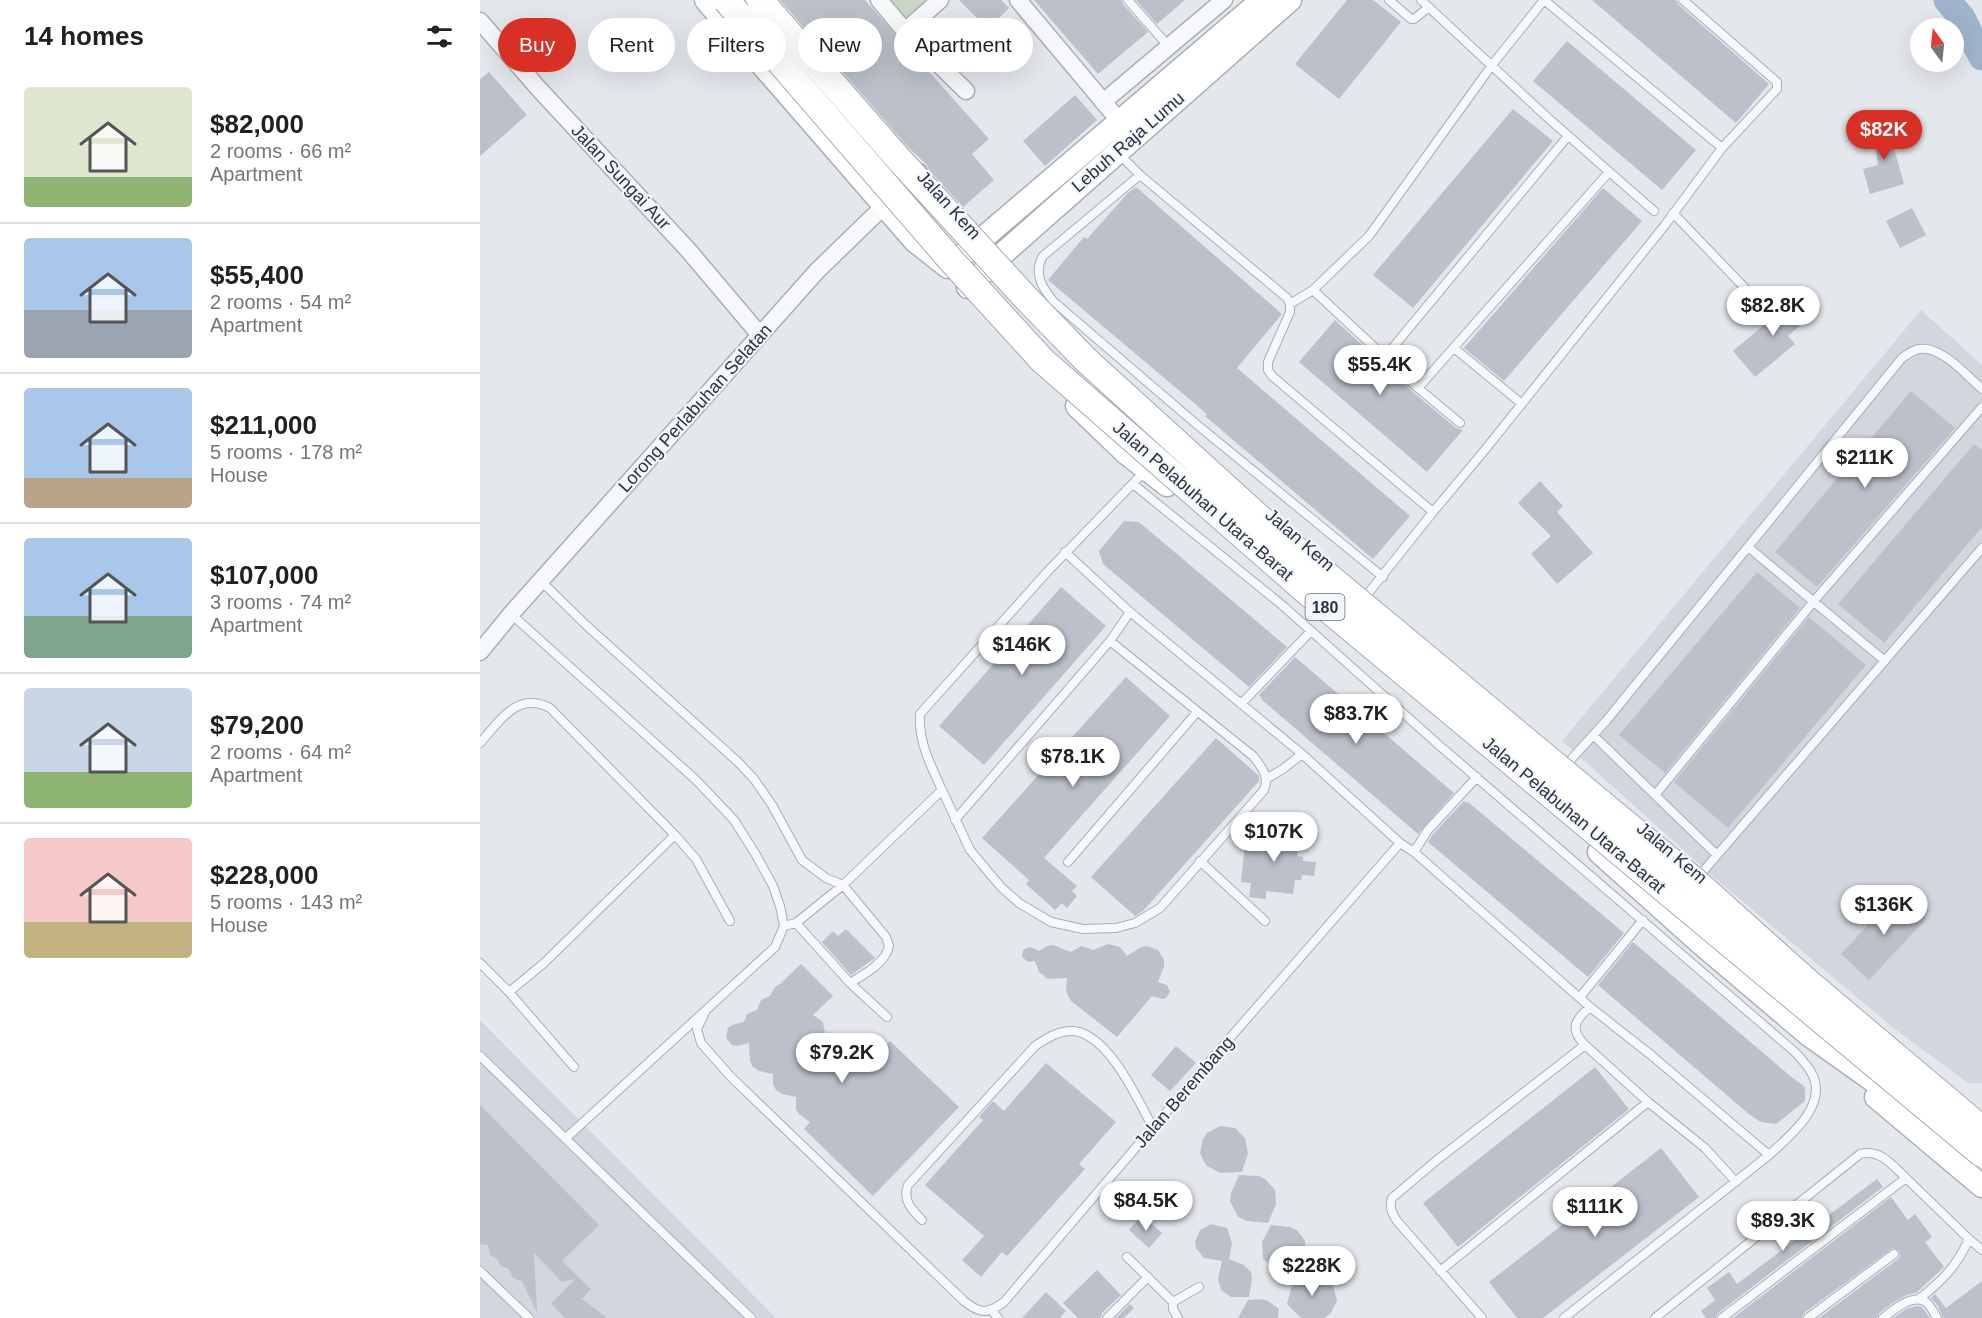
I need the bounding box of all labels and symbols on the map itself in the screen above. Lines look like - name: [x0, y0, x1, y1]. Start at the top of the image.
- north arrow: [1910, 18, 1964, 72]
- street label: Lebuh Raja Lumu: [1068, 88, 1188, 196]
- pin: $82K: [1848, 110, 1920, 161]
- street label: Jalan Sungai Aur: [567, 120, 675, 234]
- street label: Jalan Kem: [913, 167, 985, 243]
- pin: $82.8K: [1724, 286, 1822, 337]
- street label: Lorong Perlabuhan Selatan: [614, 320, 776, 496]
- pin: $55.4K: [1331, 345, 1429, 396]
- street label: Jalan Pelabuhan Utara-Barat: [1109, 417, 1297, 585]
- pin: $211K: [1823, 438, 1907, 489]
- street label: Jalan Kem: [1261, 505, 1339, 575]
- road number: 180: [1306, 594, 1344, 620]
- pin: $146K: [980, 625, 1064, 676]
- pin: $83.7K: [1307, 694, 1405, 745]
- street label: Jalan Pelabuhan Utara-Barat: [1479, 733, 1669, 897]
- pin: $78.1K: [1024, 737, 1122, 788]
- pin: $107K: [1232, 812, 1316, 863]
- street label: Jalan Kem: [1633, 818, 1711, 888]
- pin: $136K: [1842, 885, 1926, 936]
- street label: Jalan Berembang: [1130, 1032, 1238, 1152]
- pin: $79.2K: [793, 1033, 891, 1084]
- pin: $84.5K: [1097, 1181, 1195, 1232]
- pin: $111K: [1553, 1187, 1637, 1238]
- pin: $89.3K: [1734, 1201, 1832, 1252]
- pin: $228K: [1270, 1246, 1354, 1297]

